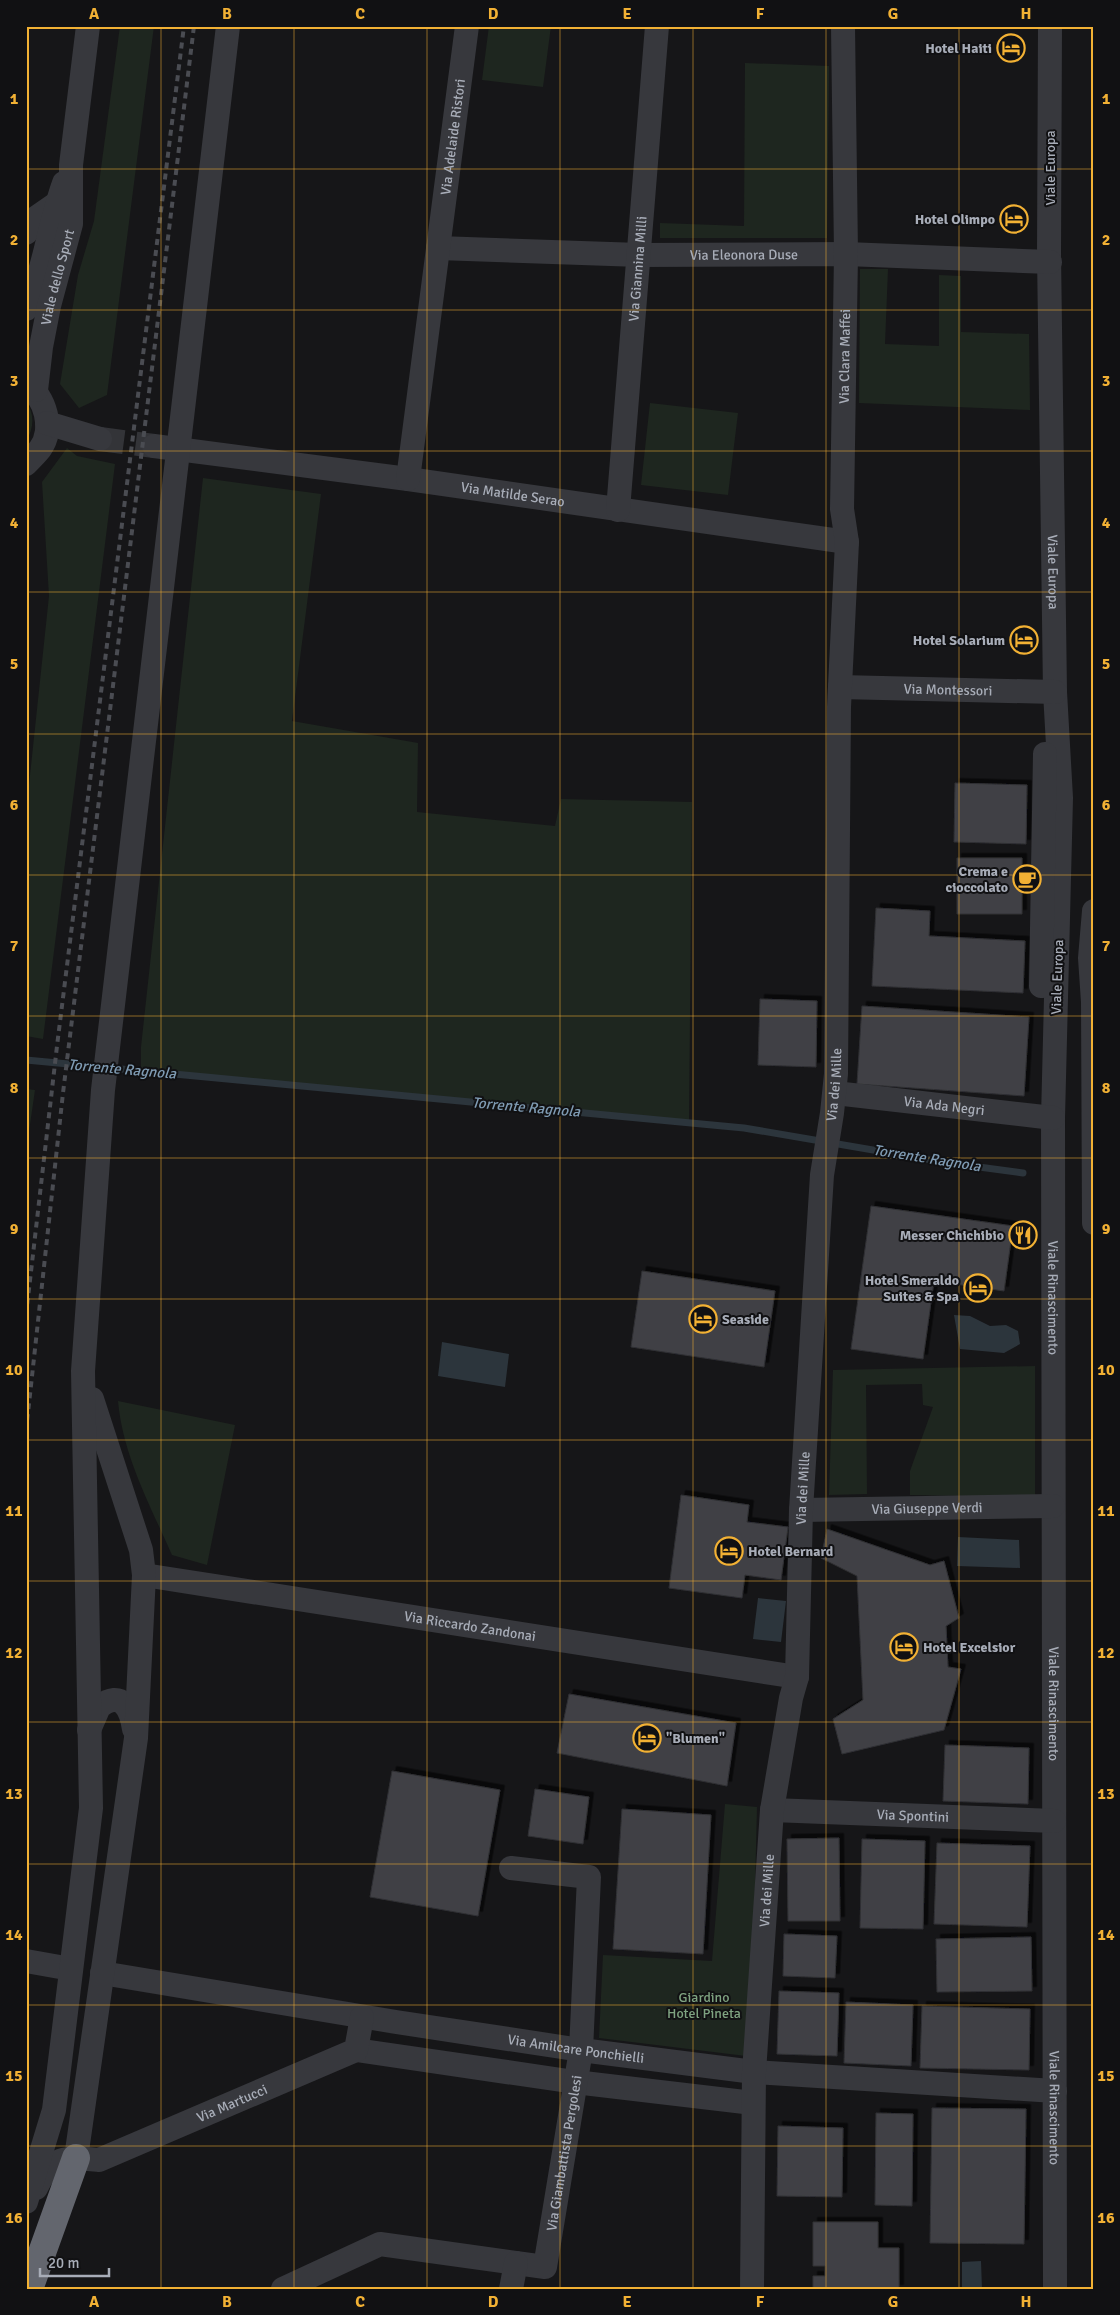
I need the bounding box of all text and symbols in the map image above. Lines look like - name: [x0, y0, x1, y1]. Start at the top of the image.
- text: A: [89, 4, 100, 24]
- text: B: [222, 4, 232, 24]
- text: C: [355, 4, 365, 24]
- text: D: [488, 4, 499, 24]
- text: E: [622, 4, 632, 24]
- text: F: [756, 4, 765, 24]
- text: G: [888, 4, 898, 24]
- text: H: [1021, 4, 1031, 24]
- hotel icon: Hotel Haiti: [996, 33, 1026, 63]
- place label: Hotel Haiti: [925, 40, 992, 57]
- street label: Via Adelaide Ristori: [437, 78, 469, 196]
- text: 1: [10, 89, 19, 109]
- text: 1: [1102, 89, 1111, 109]
- street label: Viale Europa: [1042, 130, 1059, 206]
- hotel icon: Hotel Olimpo: [999, 204, 1029, 234]
- place label: Hotel Olimpo: [915, 211, 995, 228]
- street label: Via Giannina Milli: [625, 215, 651, 322]
- street label: Viale dello Sport: [37, 227, 78, 327]
- text: 2: [10, 230, 18, 250]
- text: 2: [1102, 230, 1110, 250]
- street label: Via Eleonora Duse: [690, 246, 798, 264]
- street label: Via Clara Maffei: [836, 309, 854, 404]
- text: 3: [10, 371, 18, 391]
- text: 3: [1102, 371, 1110, 391]
- street label: Via Matilde Serao: [460, 479, 566, 510]
- text: 4: [10, 513, 19, 533]
- text: 4: [1102, 513, 1111, 533]
- street label: Viale Europa: [1044, 534, 1062, 610]
- hotel icon: Hotel Solarium: [1009, 625, 1039, 655]
- place label: Hotel Solarium: [913, 632, 1005, 649]
- text: 5: [10, 654, 18, 674]
- text: 5: [1102, 654, 1110, 674]
- street label: Via Montessori: [903, 680, 993, 700]
- text: 6: [10, 795, 19, 815]
- text: 6: [1102, 795, 1111, 815]
- place label: Crema e cioccolato: [945, 863, 1008, 896]
- cafe icon: Crema e cioccolato: [1012, 864, 1042, 894]
- text: 7: [10, 936, 19, 956]
- text: 7: [1102, 936, 1111, 956]
- street label: Viale Europa: [1048, 939, 1067, 1015]
- street label: Via dei Mille: [823, 1048, 845, 1123]
- water label: Torrente Ragnola: [67, 1055, 177, 1083]
- text: 8: [10, 1078, 19, 1098]
- text: 8: [1102, 1078, 1111, 1098]
- water label: Torrente Ragnola: [471, 1093, 581, 1121]
- street label: Via Ada Negri: [903, 1093, 986, 1119]
- water label: Torrente Ragnola: [872, 1141, 982, 1175]
- text: 9: [10, 1219, 19, 1239]
- text: 9: [1102, 1219, 1111, 1239]
- restaurant icon: Messer Chichibio: [1008, 1220, 1038, 1250]
- place label: Messer Chichibio: [900, 1227, 1004, 1244]
- street label: Viale Rinascimento: [1044, 1240, 1061, 1355]
- place label: Hotel Smeraldo Suites & Spa: [865, 1272, 959, 1305]
- hotel icon: Hotel Smeraldo Suites & Spa: [963, 1273, 993, 1303]
- hotel icon: Seaside: [688, 1304, 718, 1334]
- place label: Seaside: [722, 1311, 769, 1328]
- text: 10: [5, 1360, 23, 1380]
- text: 10: [1097, 1360, 1115, 1380]
- street label: Via dei Mille: [793, 1451, 814, 1525]
- street label: Via Giuseppe Verdi: [871, 1499, 983, 1518]
- text: 11: [5, 1501, 23, 1521]
- text: 11: [1097, 1501, 1115, 1521]
- hotel icon: Hotel Bernard: [714, 1536, 744, 1566]
- place label: Hotel Bernard: [748, 1543, 834, 1560]
- street label: Via Riccardo Zandonai: [403, 1608, 537, 1645]
- hotel icon: Hotel Excelsior: [889, 1632, 919, 1662]
- place label: Hotel Excelsior: [923, 1639, 1016, 1656]
- text: 12: [5, 1643, 23, 1663]
- text: 12: [1097, 1643, 1115, 1663]
- street label: Viale Rinascimento: [1045, 1646, 1062, 1761]
- hotel icon: "Blumen": [632, 1723, 662, 1753]
- place label: "Blumen": [666, 1730, 725, 1747]
- text: 13: [5, 1784, 23, 1804]
- text: 13: [1097, 1784, 1115, 1804]
- street label: Via Spontini: [876, 1806, 949, 1826]
- street label: Via dei Mille: [756, 1853, 778, 1928]
- text: 14: [5, 1925, 23, 1945]
- text: 14: [1097, 1925, 1115, 1945]
- park label: Giardino Hotel Pineta: [667, 1989, 741, 2022]
- street label: Via Amilcare Ponchielli: [507, 2031, 645, 2067]
- street label: Viale Rinascimento: [1046, 2050, 1063, 2165]
- text: 15: [5, 2066, 23, 2086]
- text: 15: [1097, 2066, 1115, 2086]
- street label: Via Giambattista Pergolesi: [543, 2074, 586, 2232]
- street label: Via Martucci: [194, 2081, 270, 2126]
- text: 16: [5, 2208, 23, 2228]
- text: 16: [1097, 2208, 1115, 2228]
- scale bar: [40, 2245, 109, 2277]
- text: 20 m: [48, 2254, 79, 2272]
- text: A: [89, 2292, 100, 2312]
- text: B: [222, 2292, 232, 2312]
- text: C: [355, 2292, 365, 2312]
- text: D: [488, 2292, 499, 2312]
- text: E: [622, 2292, 632, 2312]
- text: F: [756, 2292, 765, 2312]
- text: G: [888, 2292, 898, 2312]
- text: H: [1021, 2292, 1031, 2312]

